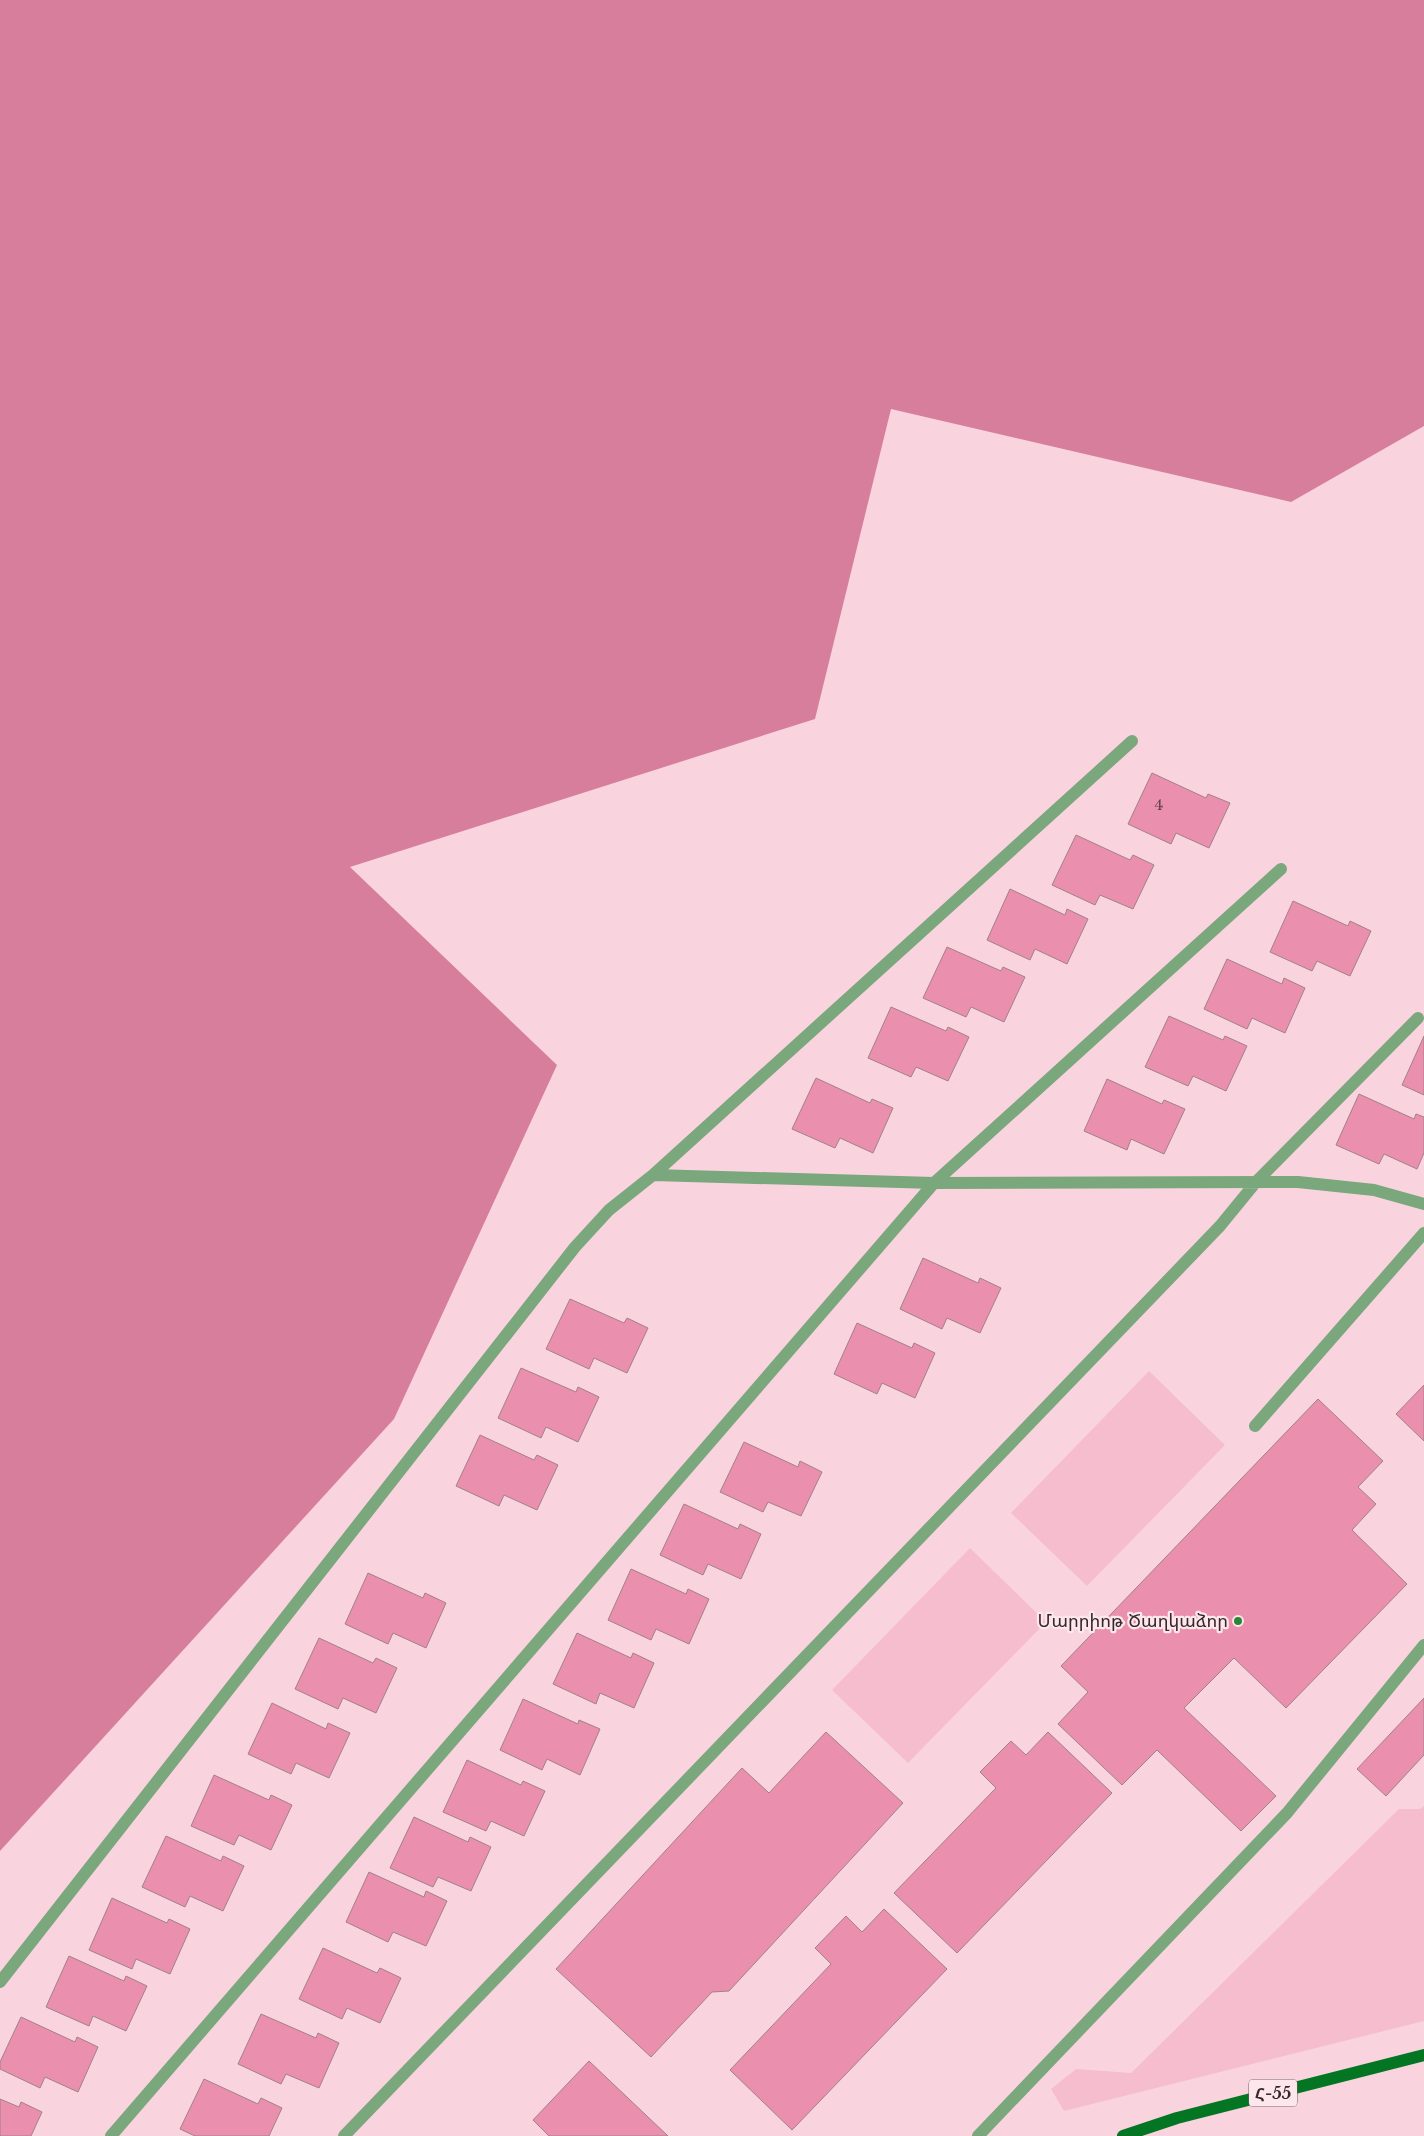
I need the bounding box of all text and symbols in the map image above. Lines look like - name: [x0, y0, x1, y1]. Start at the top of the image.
- house number: 4: [1155, 795, 1163, 814]
- place label: Մարրիոթ Ծաղկաձոր: [1038, 1610, 1228, 1632]
- marker: Մարրիոթ Ծաղկաձոր: [1232, 1615, 1244, 1627]
- road number: Հ-55: [1249, 2080, 1297, 2106]

